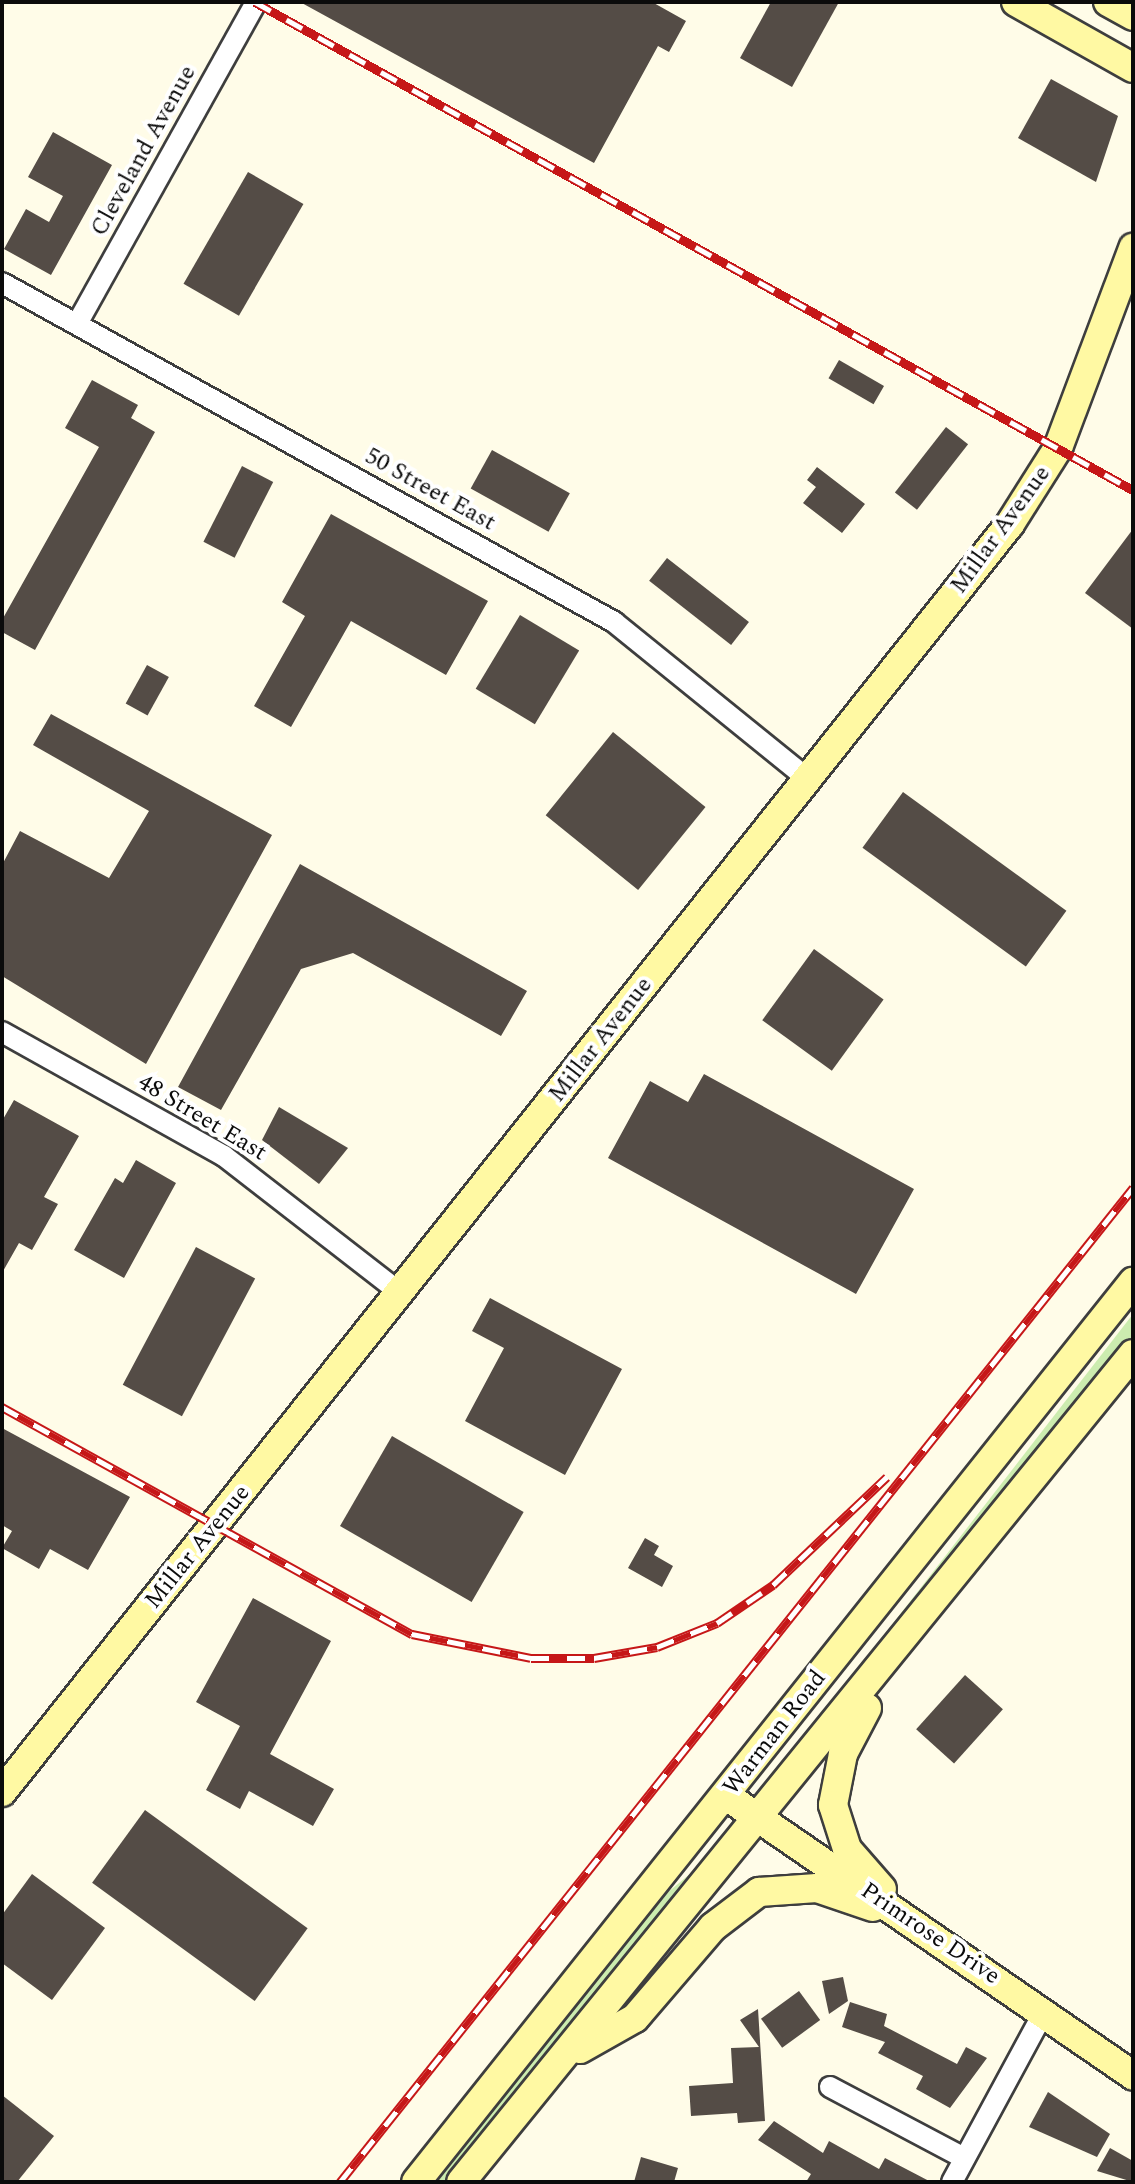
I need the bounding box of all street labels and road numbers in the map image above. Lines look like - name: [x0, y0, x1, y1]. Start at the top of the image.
- street label: Cleveland Avenue: [85, 61, 203, 241]
- street label: 50 Street East: [360, 442, 500, 538]
- street label: Millar Avenue: [945, 460, 1057, 600]
- street label: Millar Avenue: [543, 972, 659, 1108]
- street label: 48 Street East: [132, 1068, 272, 1168]
- street label: Millar Avenue: [139, 1479, 257, 1615]
- street label: Warman Road: [717, 1665, 833, 1801]
- street label: Primrose Drive: [855, 1877, 1005, 1991]

